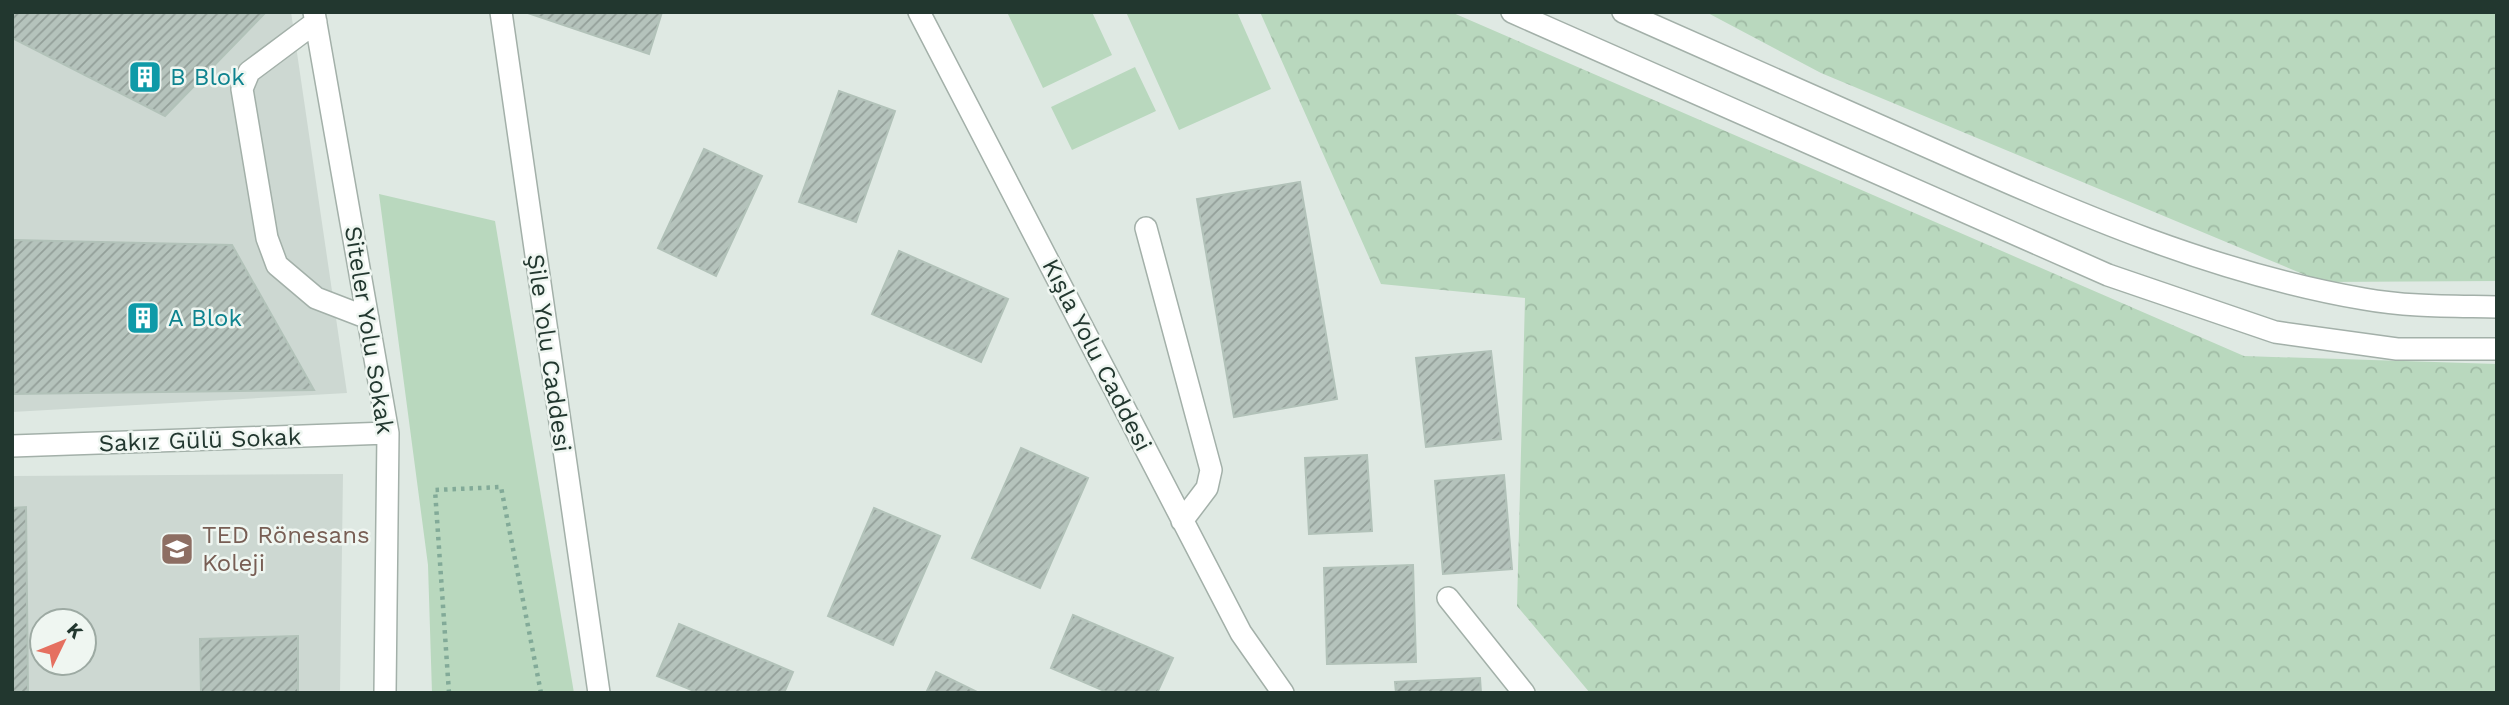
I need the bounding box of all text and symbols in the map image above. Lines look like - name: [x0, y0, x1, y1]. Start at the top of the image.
- building icon: B Blok: [126, 58, 164, 96]
- place label: B Blok: [170, 63, 245, 91]
- street label: Siteler Yolu Sokak: [339, 224, 399, 436]
- street label: Şile Yolu Caddesi: [521, 252, 577, 454]
- street label: Kışla Yolu Caddesi: [1036, 254, 1158, 456]
- building icon: A Blok: [124, 299, 162, 337]
- place label: A Blok: [168, 304, 242, 332]
- street label: Sakız Gülü Sokak: [98, 422, 302, 458]
- place label: TED Rönesans Koleji: [202, 521, 370, 577]
- school or university icon: TED Rönesans Koleji: [158, 530, 196, 568]
- north arrow: [28, 607, 98, 677]
- text: K: [62, 618, 88, 643]

